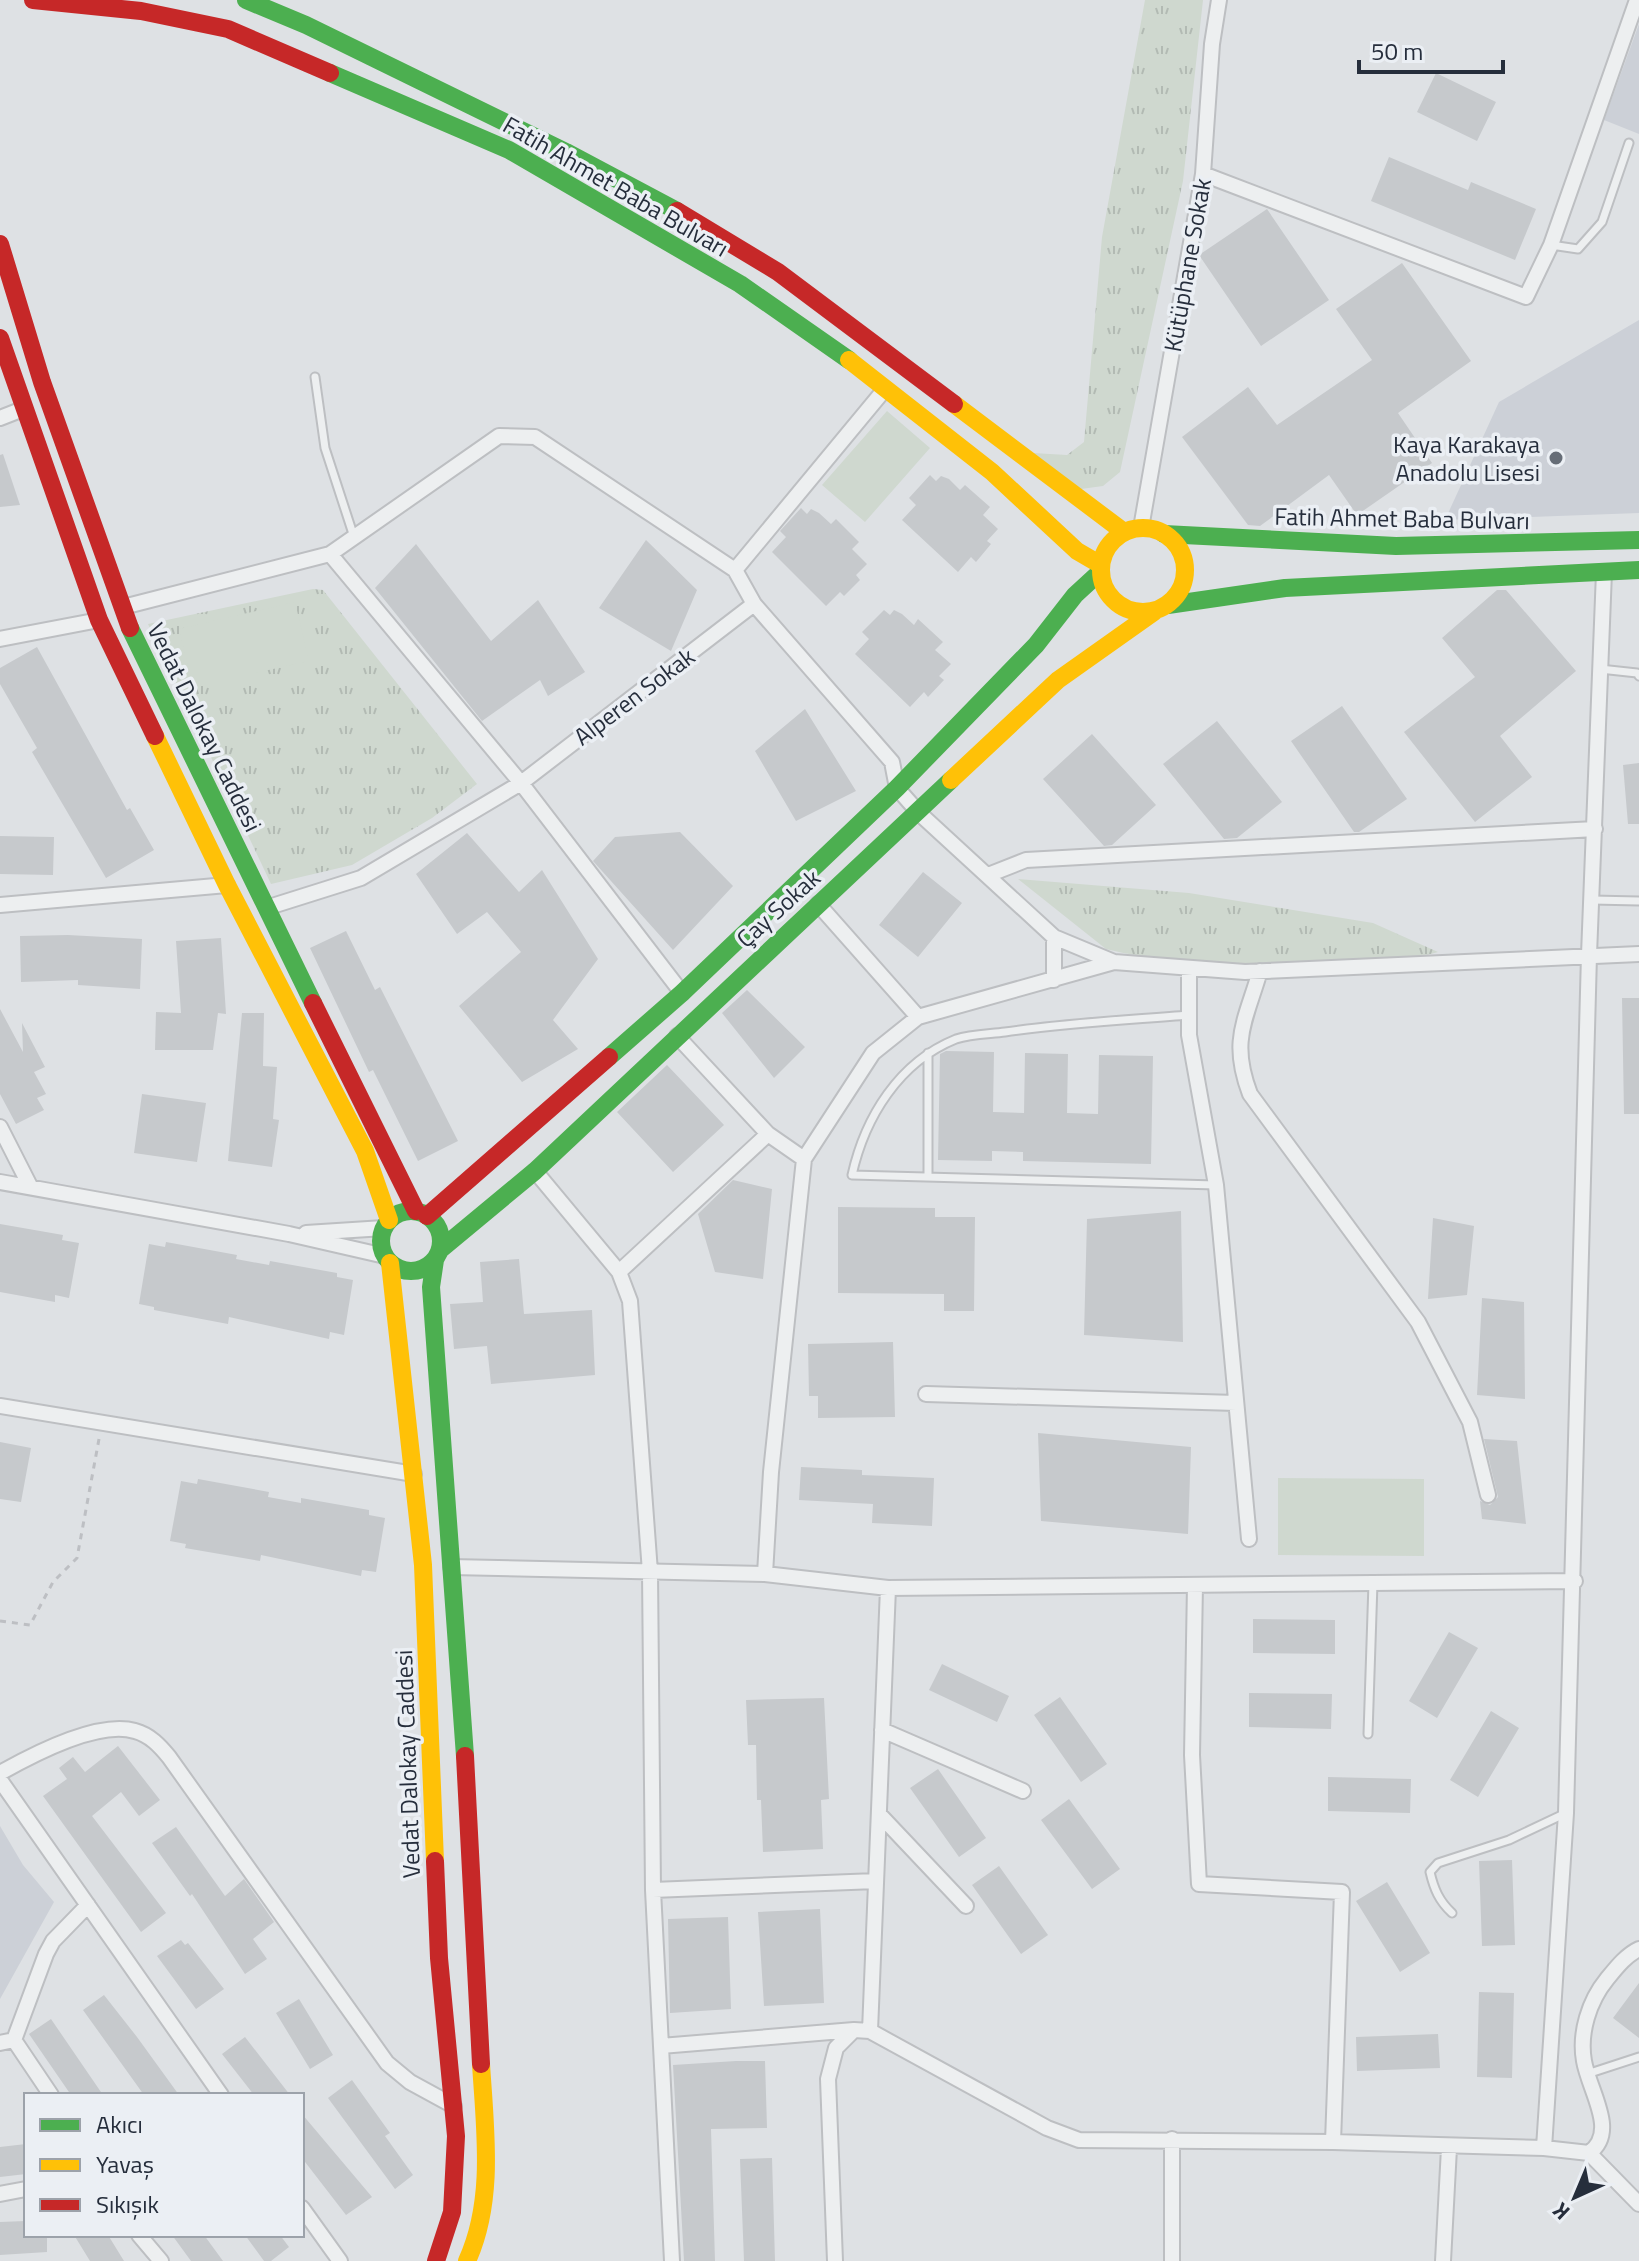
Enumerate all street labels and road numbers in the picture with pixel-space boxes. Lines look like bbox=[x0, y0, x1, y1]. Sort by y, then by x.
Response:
street label: Fatih Ahmet Baba Bulvarı bbox=[496, 107, 736, 265]
street label: Kütüphane Sokak bbox=[1154, 175, 1220, 355]
street label: Fatih Ahmet Baba Bulvarı bbox=[1274, 498, 1530, 538]
street label: Vedat Dalokay Caddesi bbox=[139, 616, 271, 838]
street label: Alperen Sokak bbox=[566, 638, 703, 754]
street label: Çay Sokak bbox=[728, 860, 828, 956]
street label: Vedat Dalokay Caddesi bbox=[385, 1649, 429, 1879]

